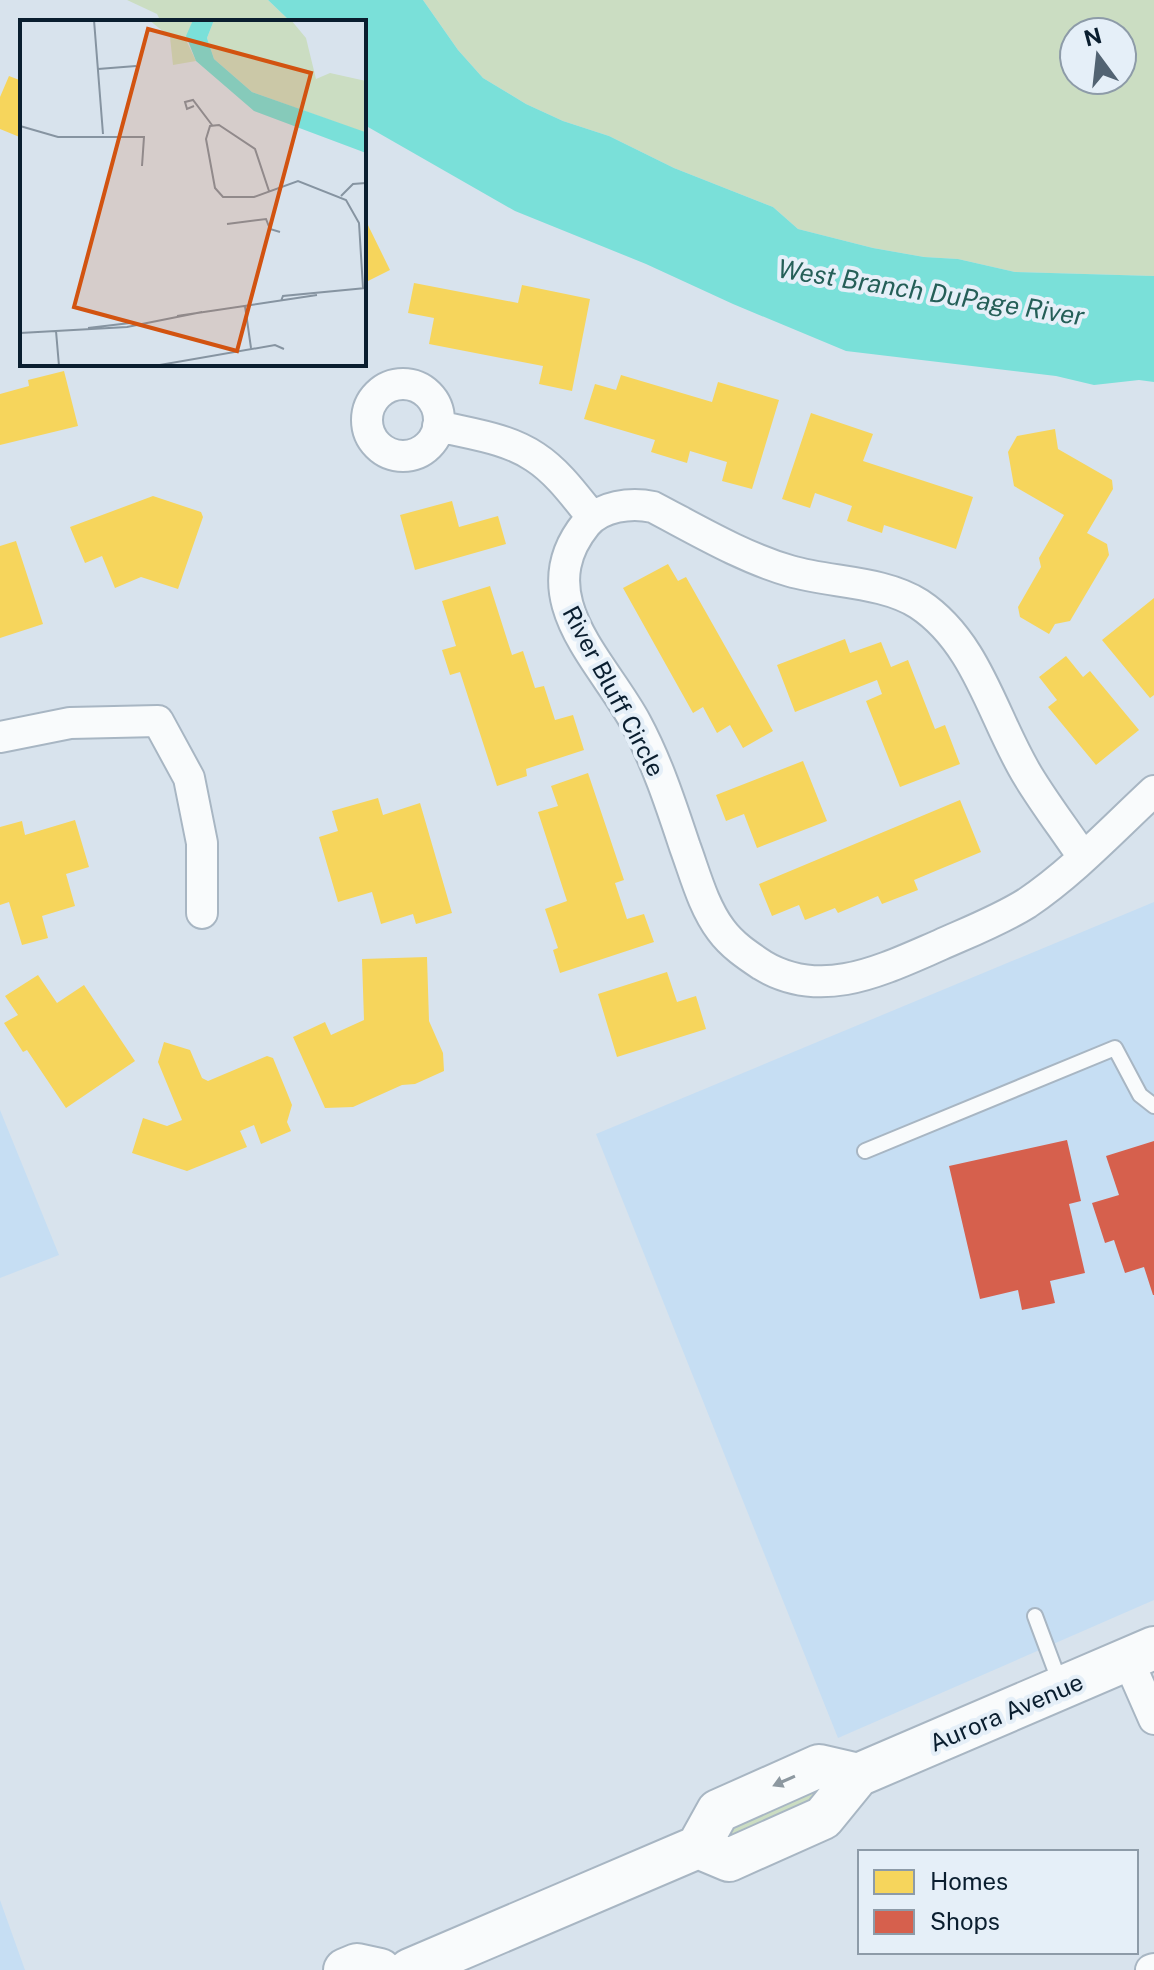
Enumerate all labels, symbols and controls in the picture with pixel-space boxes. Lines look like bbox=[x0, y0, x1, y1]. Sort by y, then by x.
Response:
north arrow bbox=[1058, 16, 1138, 96]
inset map bbox=[20, 20, 366, 366]
text: N bbox=[1081, 22, 1105, 51]
water label: West Branch DuPage River bbox=[775, 252, 1087, 332]
street label: River Bluff Circle bbox=[557, 601, 671, 781]
street label: Aurora Avenue bbox=[925, 1667, 1087, 1757]
one-way arrow bbox=[773, 1775, 796, 1788]
legend bbox=[858, 1850, 1138, 1954]
text: Homes bbox=[930, 1867, 1008, 1895]
text: Shops bbox=[930, 1907, 1000, 1935]

